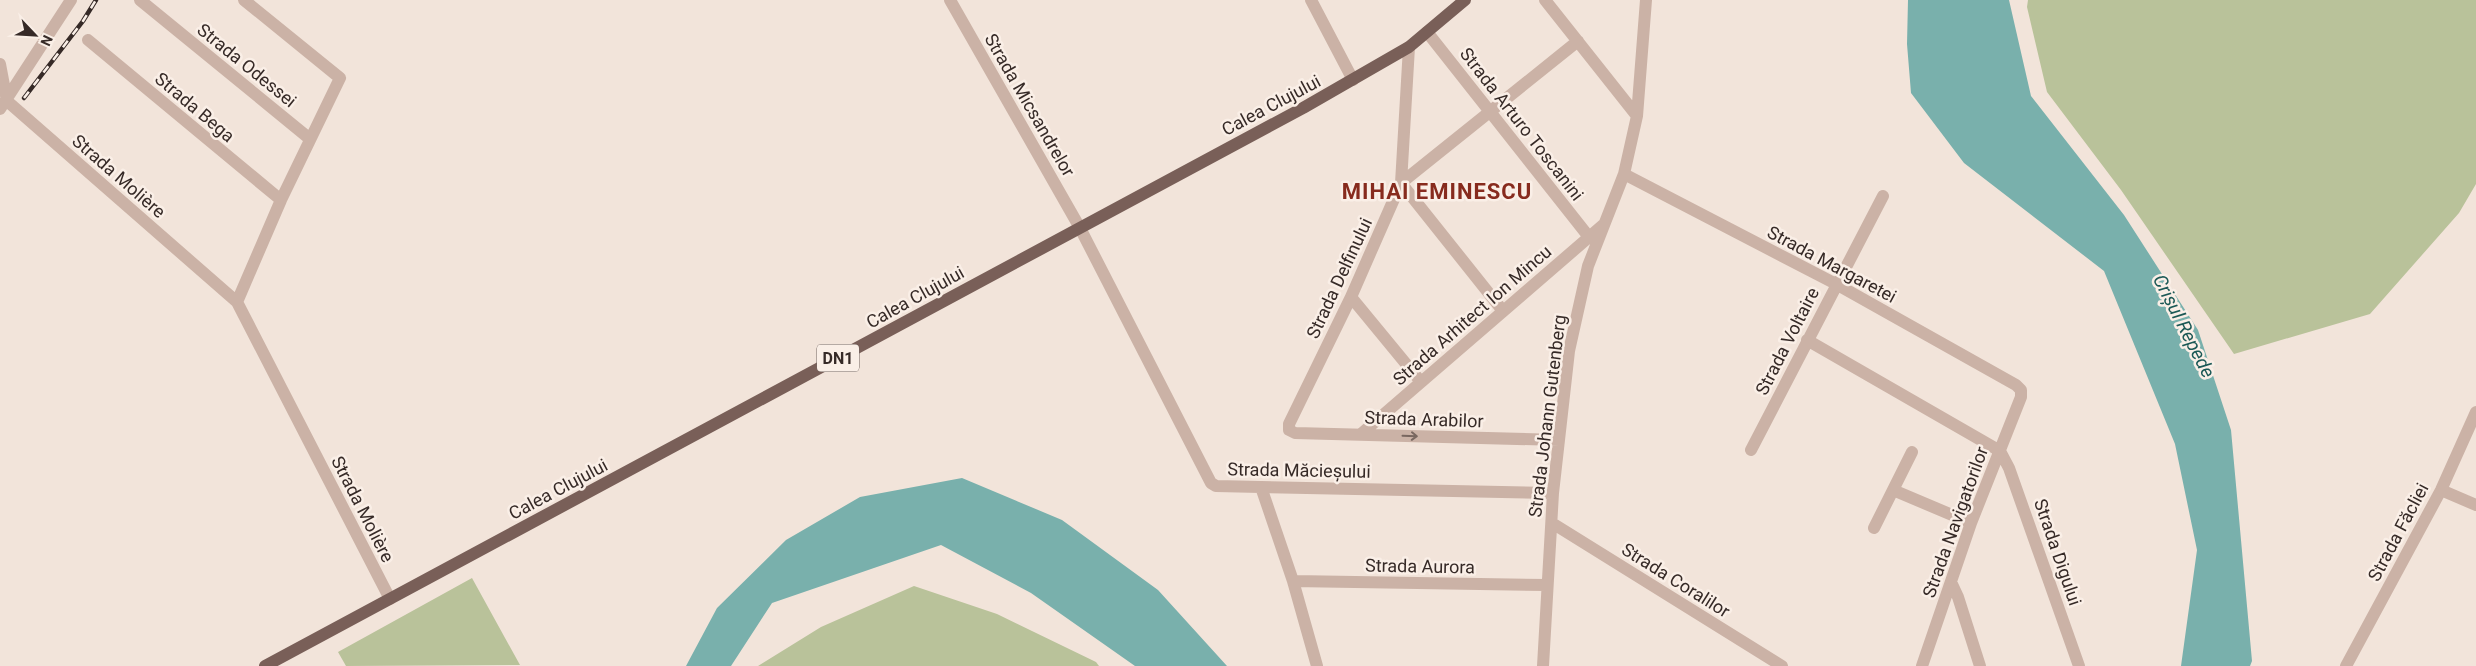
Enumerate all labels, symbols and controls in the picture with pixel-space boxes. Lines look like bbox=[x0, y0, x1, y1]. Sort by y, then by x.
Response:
north arrow bbox=[10, 10, 60, 60]
street label: Strada Odessei bbox=[193, 19, 301, 111]
street label: Strada Micsandrelor bbox=[981, 30, 1079, 180]
text: N bbox=[37, 33, 56, 48]
street label: Strada Arturo Toscanini bbox=[1456, 43, 1588, 205]
street label: Strada Bega bbox=[151, 68, 239, 146]
street label: Calea Clujului bbox=[1218, 70, 1324, 140]
street label: Strada Molière bbox=[68, 130, 170, 222]
district label: MIHAI EMINESCU bbox=[1342, 179, 1532, 204]
street label: Strada Delfinului bbox=[1302, 214, 1376, 342]
street label: Strada Margaretei bbox=[1764, 221, 1900, 307]
street label: Strada Arhitect Ion Mincu bbox=[1389, 241, 1555, 389]
street label: Calea Clujului bbox=[862, 261, 968, 333]
water label: Crișul Repede bbox=[2148, 270, 2220, 382]
street label: Strada Voltaire bbox=[1751, 284, 1823, 398]
street label: Strada Johann Gutenberg bbox=[1524, 313, 1570, 519]
road number: DN1 bbox=[817, 344, 859, 372]
street label: Strada Arabilor bbox=[1364, 406, 1484, 432]
one-way arrow bbox=[1401, 431, 1417, 440]
street label: Strada Navigatorilor bbox=[1918, 444, 1992, 600]
street label: Strada Molière bbox=[327, 452, 399, 566]
street label: Calea Clujului bbox=[505, 454, 611, 524]
street label: Strada Măcieșului bbox=[1227, 458, 1371, 483]
street label: Strada Făcliei bbox=[2363, 479, 2433, 585]
street label: Strada Digului bbox=[2030, 496, 2086, 608]
street label: Strada Coralilor bbox=[1618, 538, 1734, 622]
street label: Strada Aurora bbox=[1365, 555, 1475, 577]

